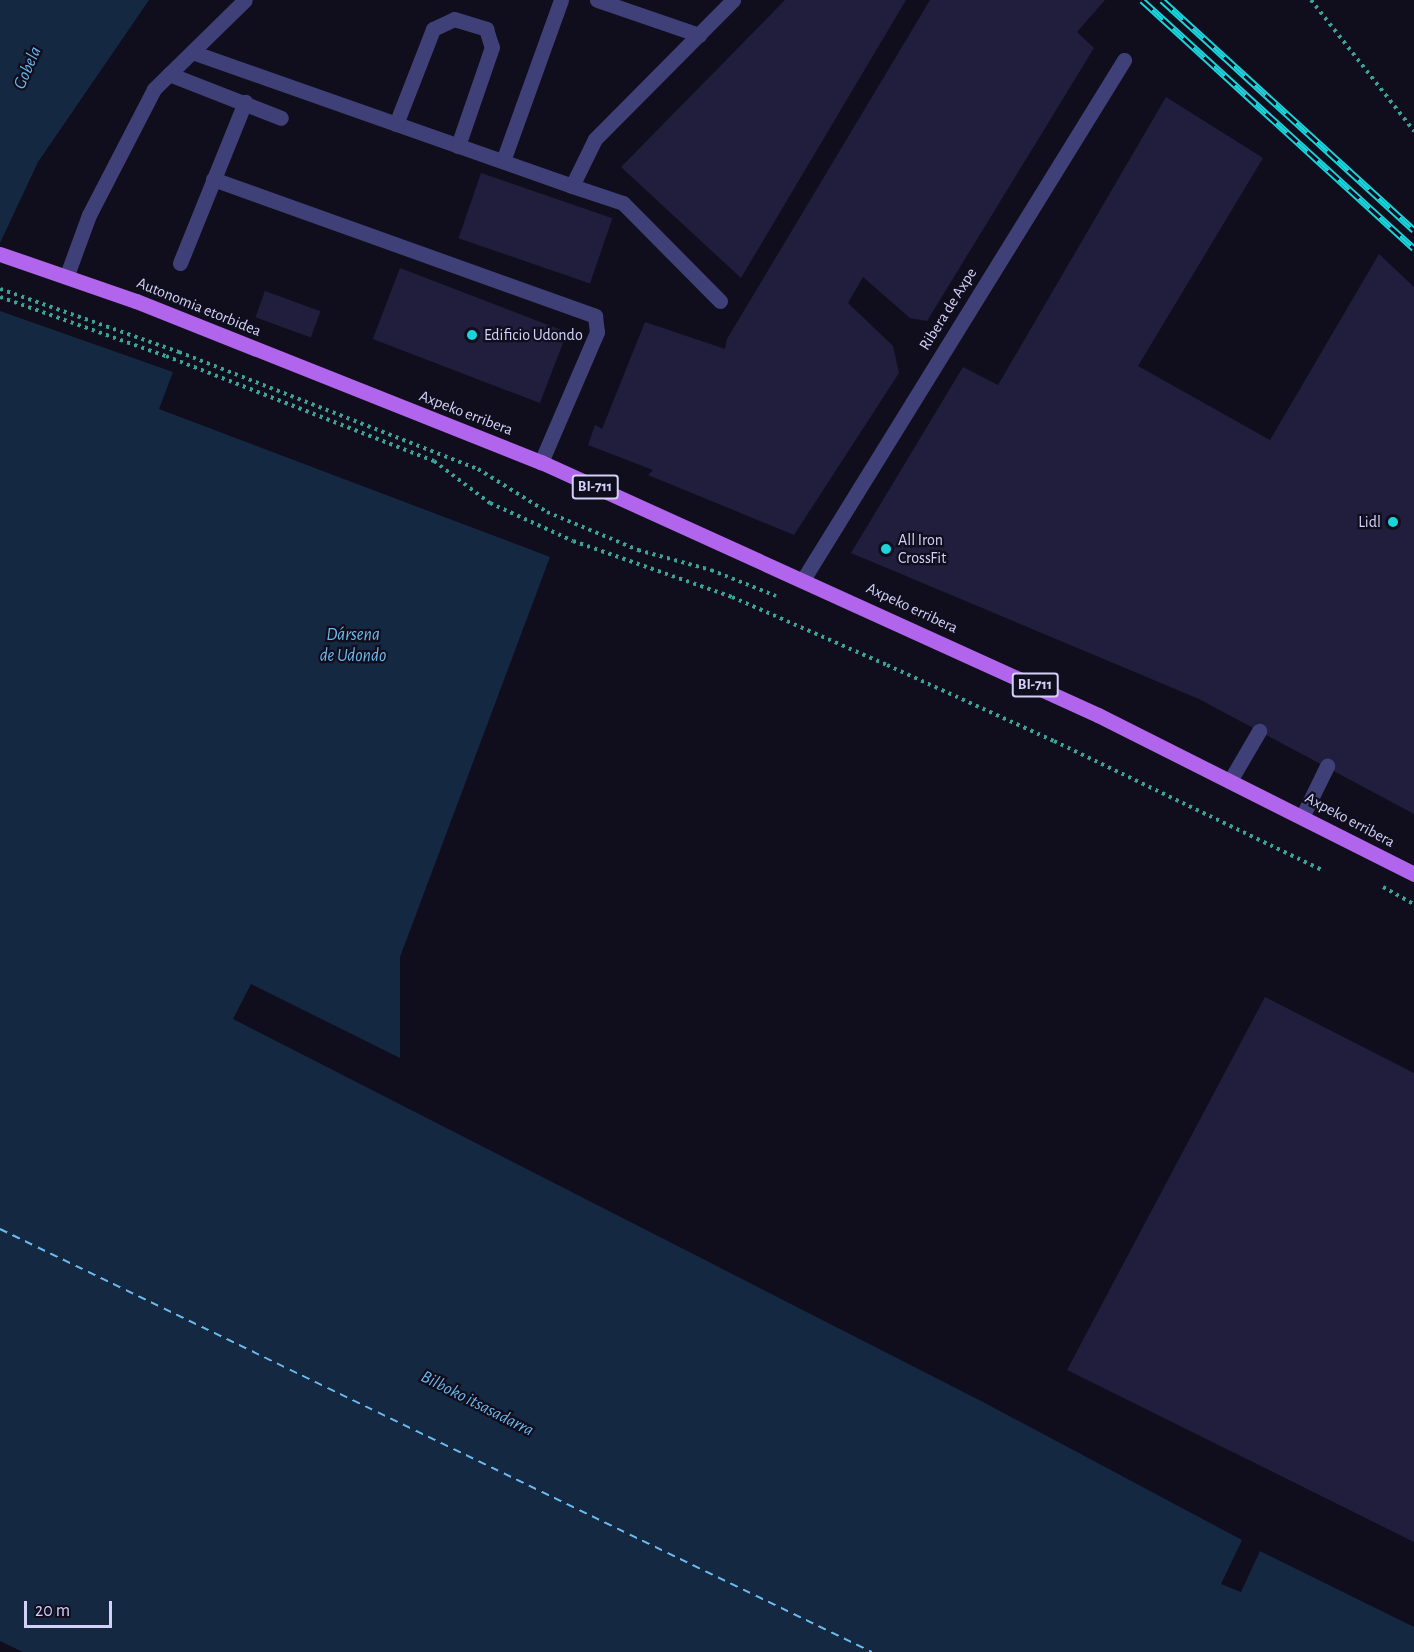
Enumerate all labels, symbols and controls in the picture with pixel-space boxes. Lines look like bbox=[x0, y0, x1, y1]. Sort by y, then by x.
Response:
water label: Gobela bbox=[9, 43, 47, 93]
street label: Ribera de Axpe bbox=[915, 264, 981, 354]
street label: Autonomia etorbidea bbox=[134, 273, 264, 341]
place label: Edificio Udondo bbox=[484, 325, 583, 345]
marker: Edificio Udondo bbox=[465, 328, 479, 342]
street label: Axpeko erribera bbox=[416, 386, 516, 440]
road number: BI-711 bbox=[571, 475, 619, 499]
place label: Lidl bbox=[1358, 512, 1381, 532]
marker: Lidl bbox=[1386, 515, 1400, 529]
place label: All Iron CrossFit bbox=[898, 530, 946, 568]
marker: All Iron CrossFit bbox=[879, 542, 893, 556]
street label: Axpeko erribera bbox=[863, 578, 961, 638]
water label: Dársena de Udondo bbox=[320, 625, 386, 668]
road number: BI-711 bbox=[1011, 673, 1059, 697]
street label: Axpeko erribera bbox=[1302, 788, 1398, 852]
water label: Bilboko itsasadarra bbox=[417, 1366, 537, 1442]
scale bar bbox=[27, 1589, 116, 1627]
text: 20 m bbox=[35, 1602, 70, 1620]

